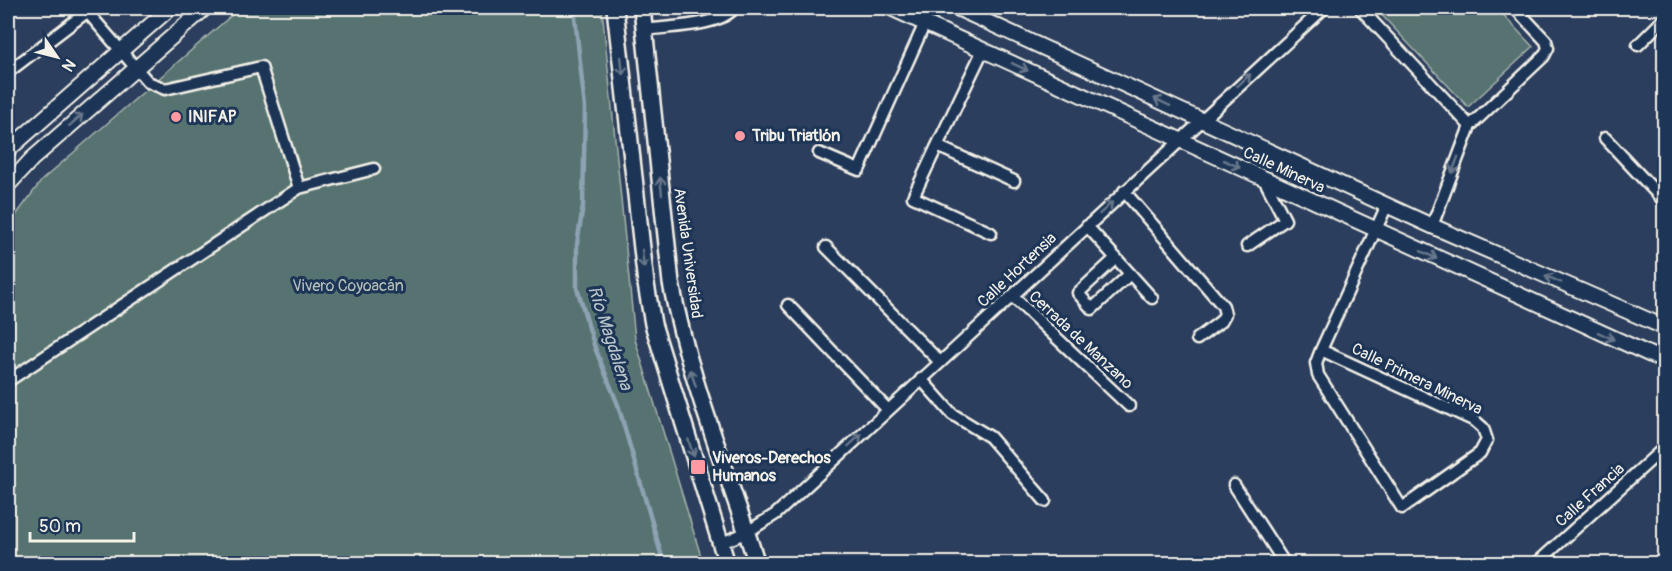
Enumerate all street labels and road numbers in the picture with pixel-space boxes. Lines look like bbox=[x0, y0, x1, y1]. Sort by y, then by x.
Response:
street label: Calle Minerva bbox=[1240, 142, 1328, 198]
street label: Avenida Universidad bbox=[669, 186, 707, 320]
street label: Calle Hortensia bbox=[973, 228, 1061, 312]
street label: Cerrada de Manzano bbox=[1025, 286, 1138, 394]
street label: Calle Primera Minerva bbox=[1348, 339, 1486, 419]
street label: Calle Francia bbox=[1551, 459, 1629, 531]

